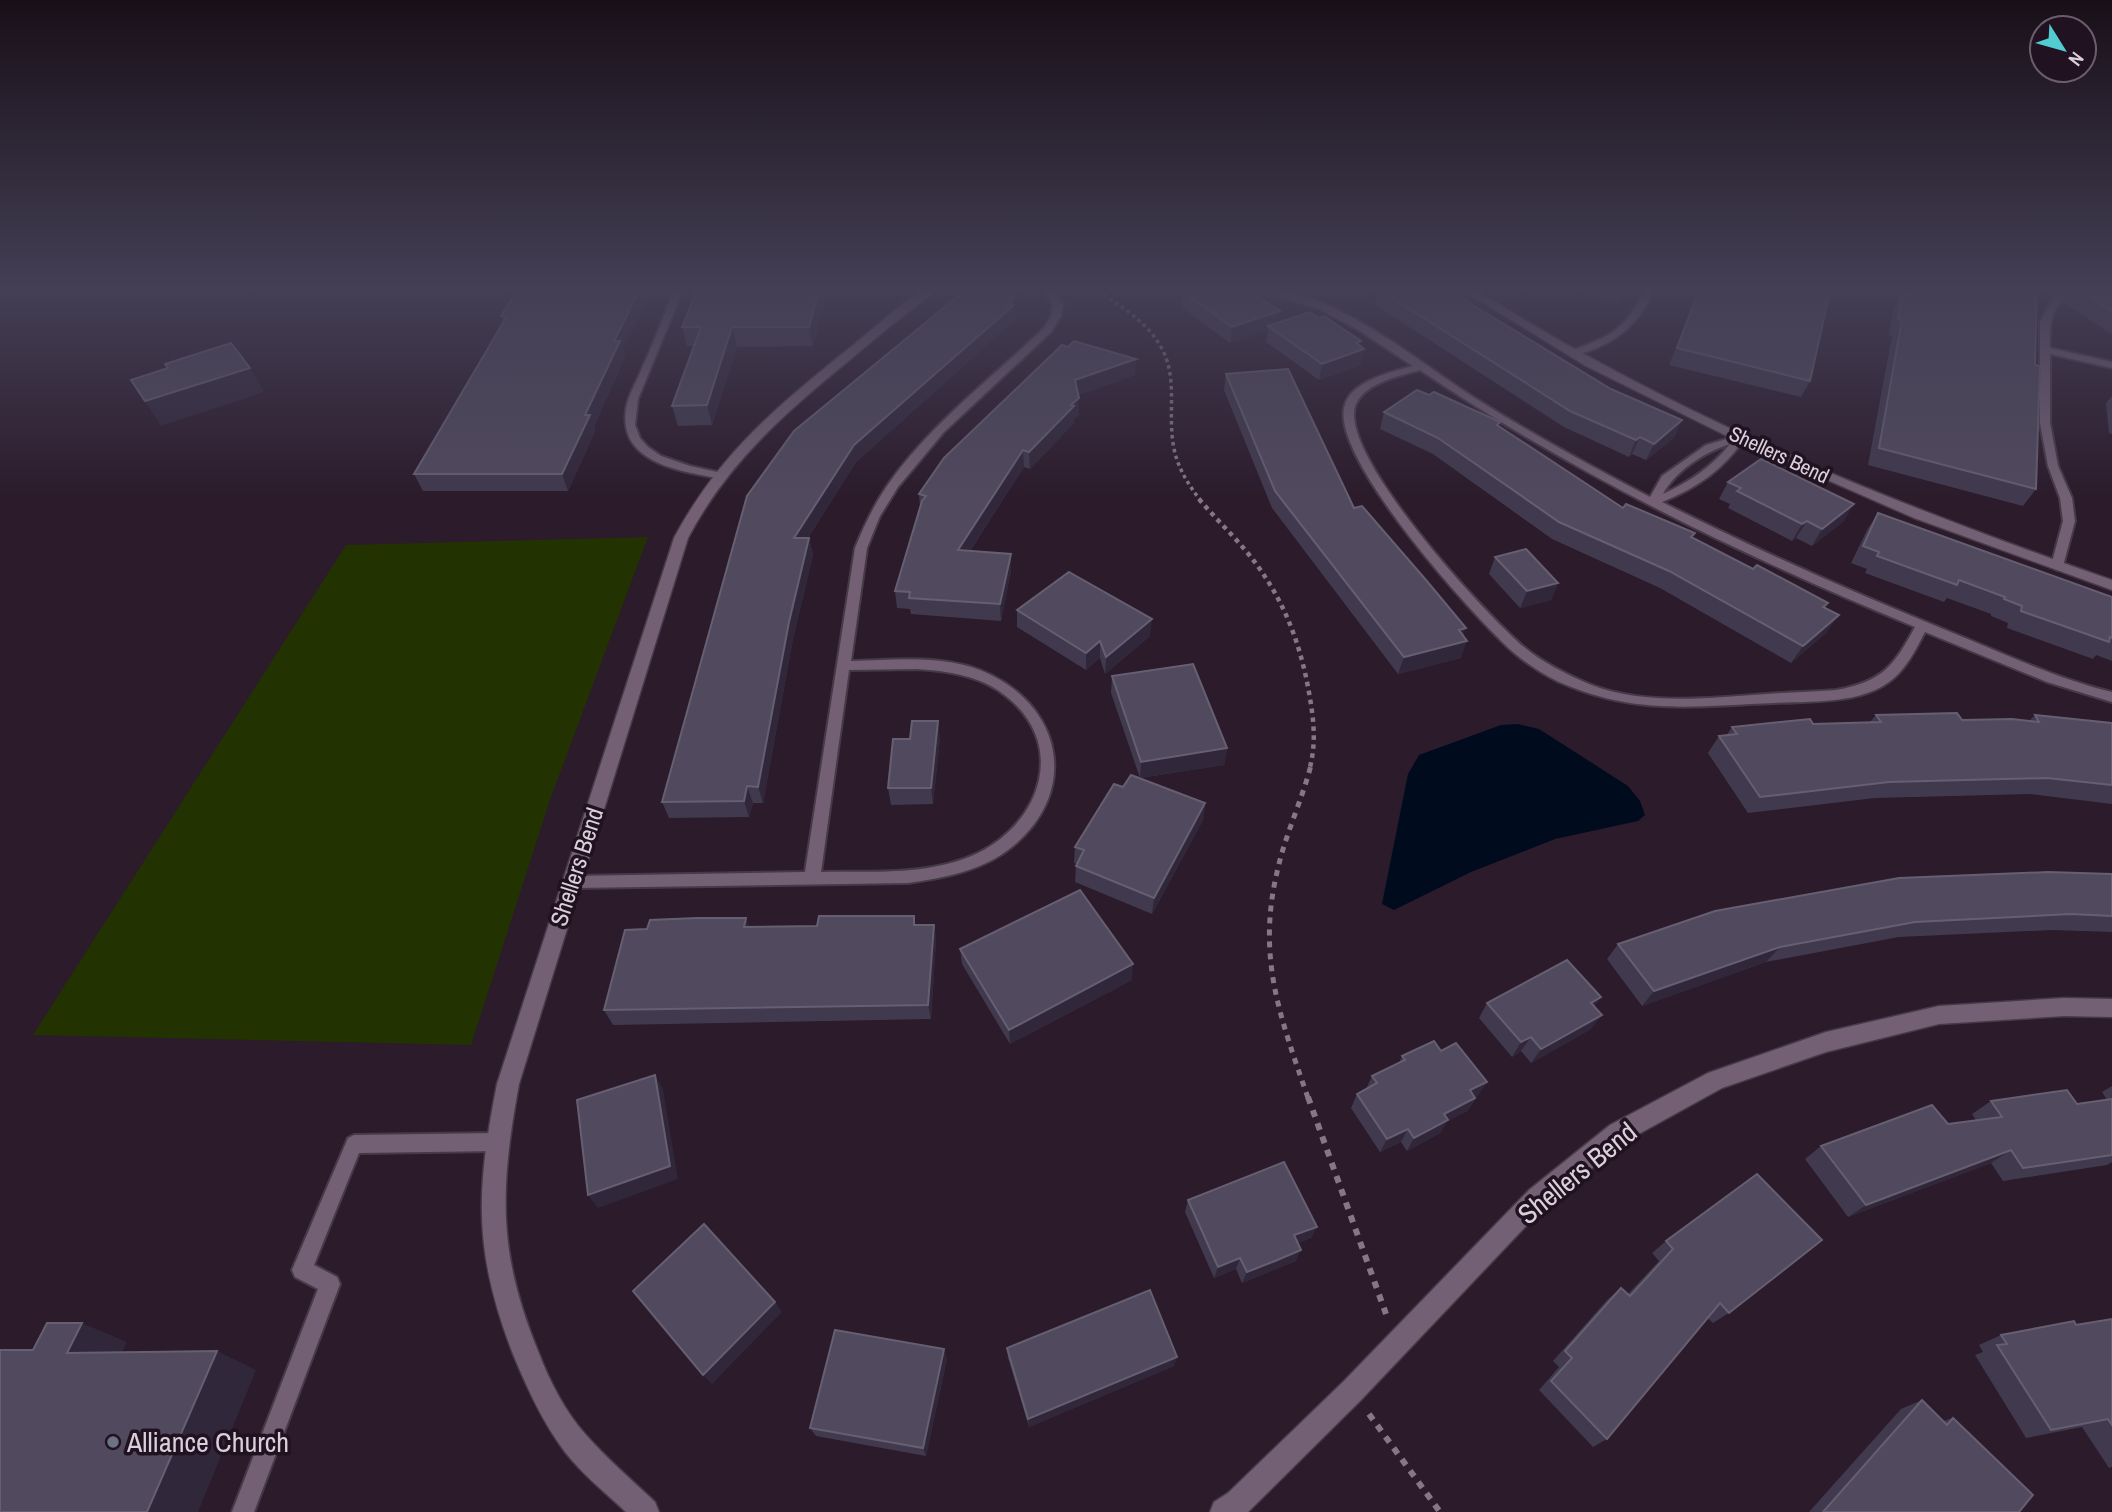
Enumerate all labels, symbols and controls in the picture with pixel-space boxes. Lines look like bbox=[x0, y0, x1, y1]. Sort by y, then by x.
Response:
north arrow bbox=[2028, 14, 2098, 84]
text: N bbox=[2063, 47, 2090, 72]
street label: Shellers Bend bbox=[1724, 419, 1834, 490]
street label: Shellers Bend bbox=[542, 803, 610, 930]
street label: Shellers Bend bbox=[1509, 1113, 1645, 1233]
place label: Alliance Church bbox=[126, 1423, 289, 1461]
marker: Alliance Church bbox=[105, 1434, 121, 1450]

